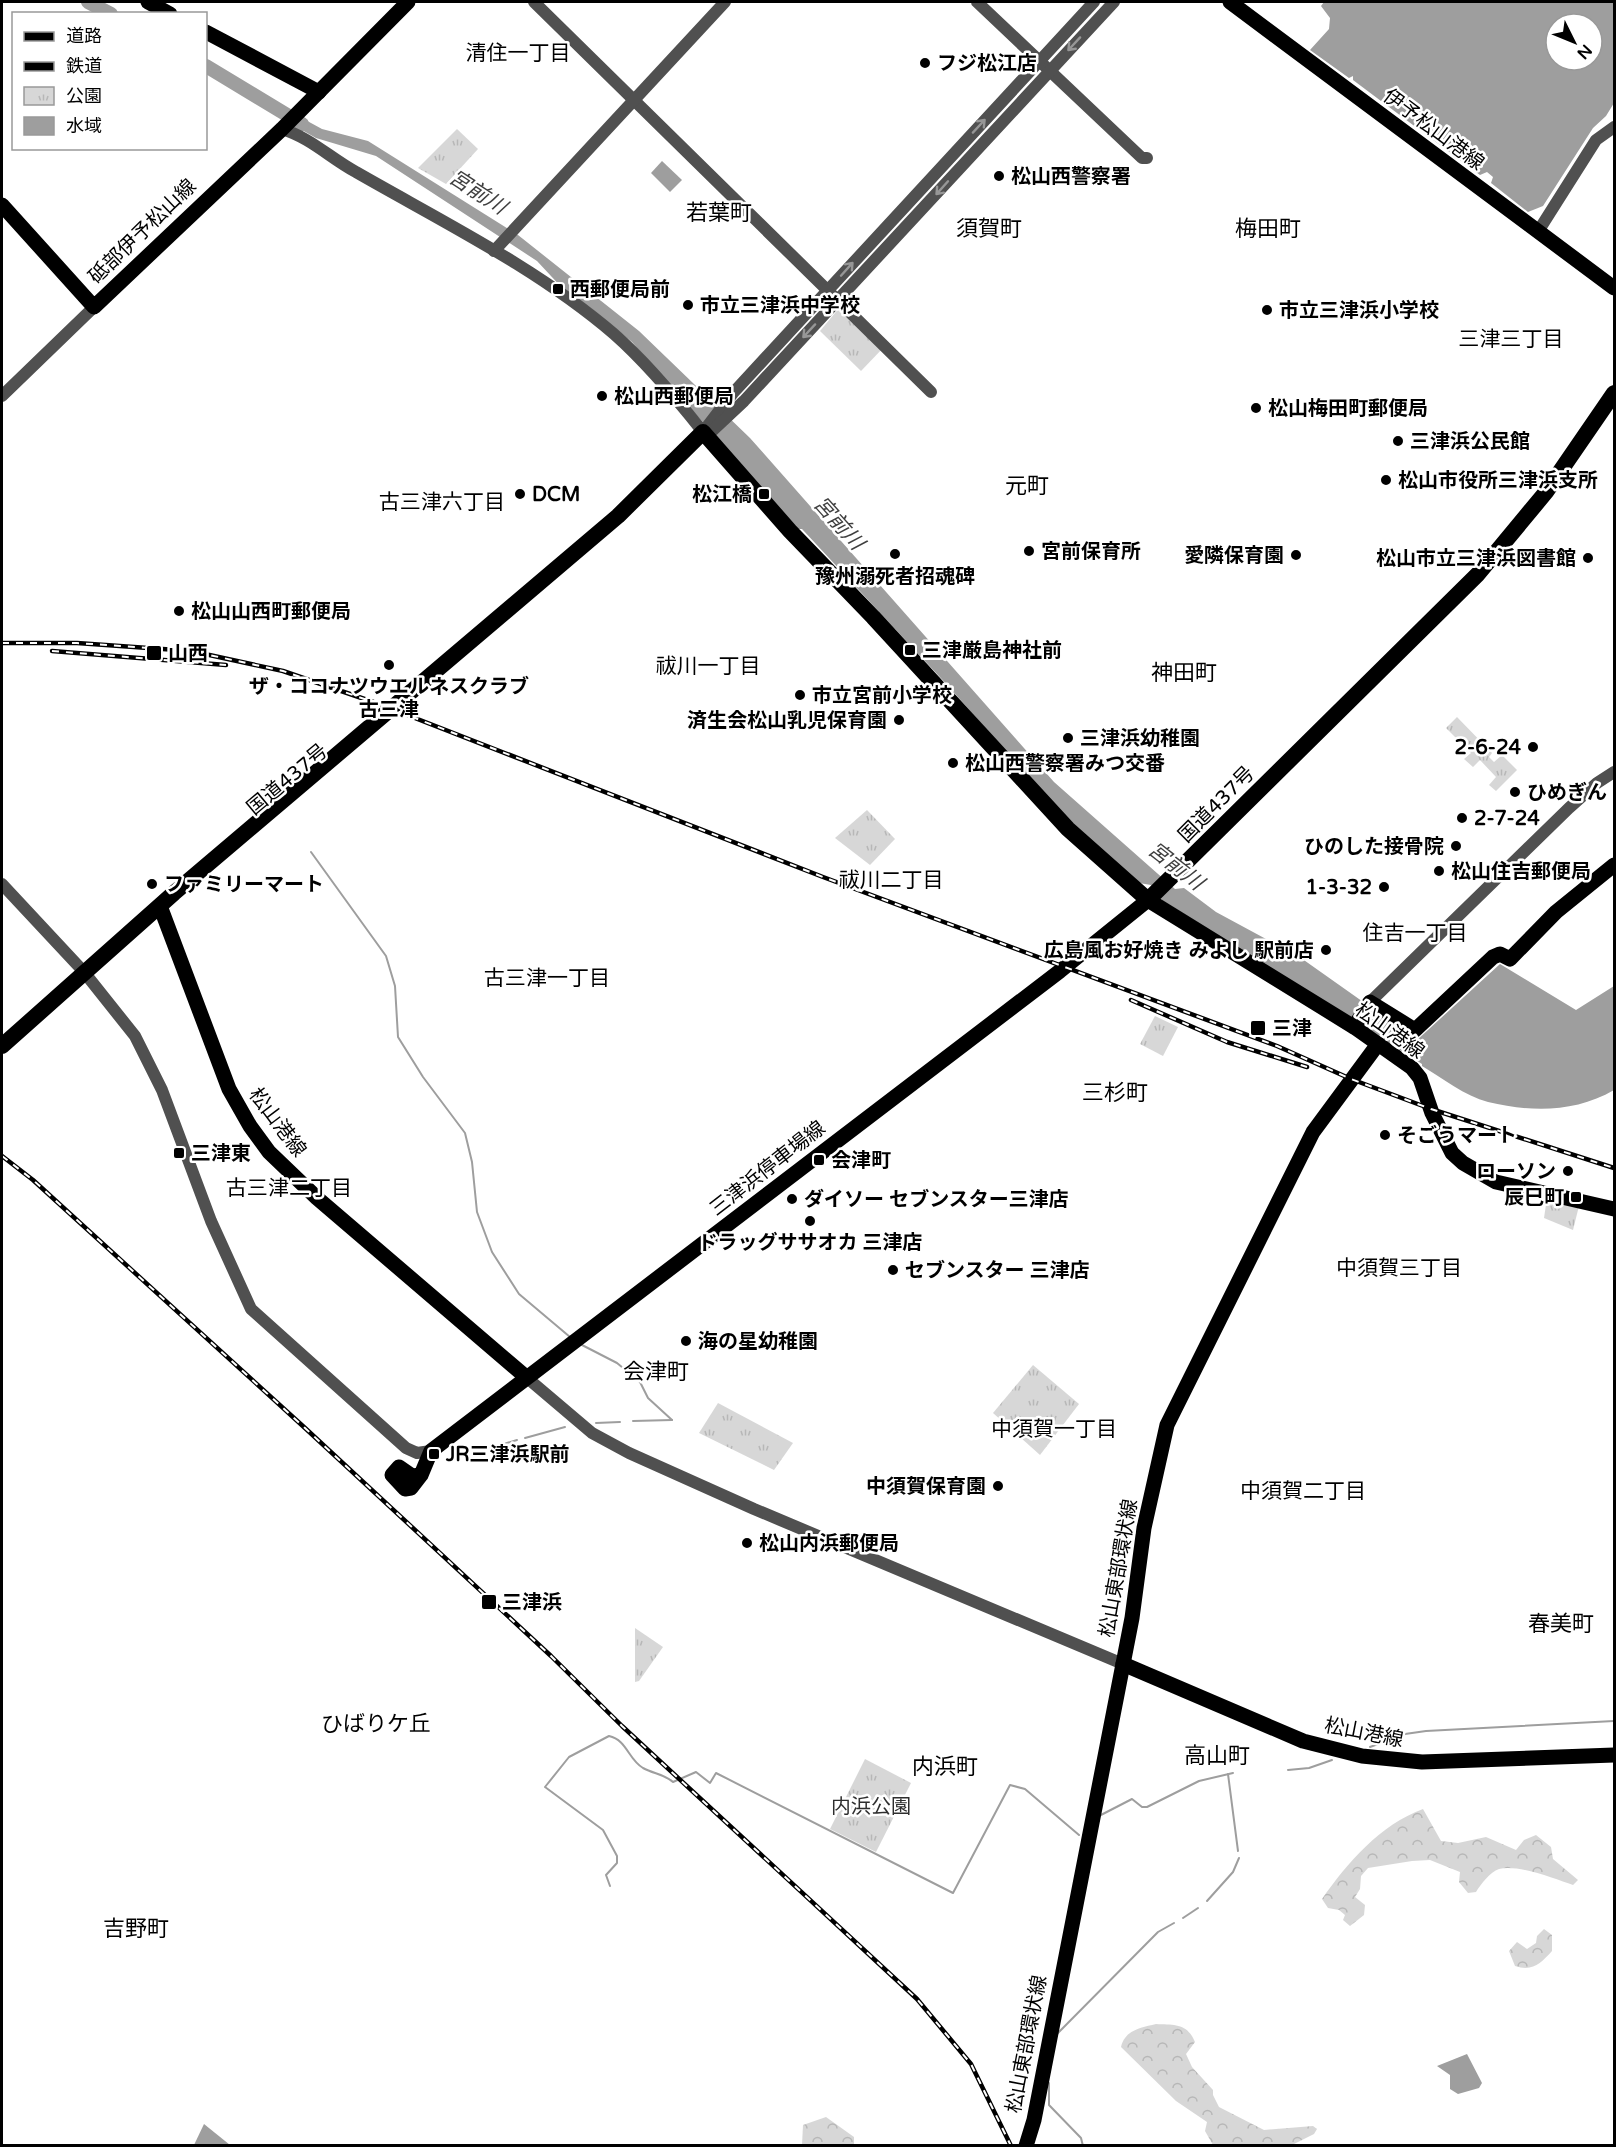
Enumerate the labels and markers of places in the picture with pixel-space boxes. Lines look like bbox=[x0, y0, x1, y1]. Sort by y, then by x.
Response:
place label: フジ松江店 bbox=[937, 52, 1037, 76]
marker: フジ松江店 bbox=[918, 56, 932, 70]
place label: 松山西警察署 bbox=[1011, 165, 1131, 189]
marker: 松山西警察署 bbox=[992, 169, 1006, 183]
place label: 西郵便局前 bbox=[570, 278, 670, 302]
marker: 西郵便局前 bbox=[551, 282, 565, 296]
place label: 市立三津浜中学校 bbox=[700, 294, 860, 318]
marker: 市立三津浜中学校 bbox=[681, 298, 695, 312]
place label: 市立三津浜小学校 bbox=[1279, 299, 1439, 323]
marker: 市立三津浜小学校 bbox=[1260, 303, 1274, 317]
place label: 松山西郵便局 bbox=[614, 385, 734, 409]
marker: 松山西郵便局 bbox=[595, 389, 609, 403]
place label: 松山梅田町郵便局 bbox=[1268, 397, 1428, 421]
marker: 松山梅田町郵便局 bbox=[1249, 401, 1263, 415]
place label: 三津浜公民館 bbox=[1410, 430, 1530, 454]
marker: 三津浜公民館 bbox=[1391, 434, 1405, 448]
place label: 松山市役所三津浜支所 bbox=[1398, 469, 1598, 493]
marker: 松山市役所三津浜支所 bbox=[1379, 473, 1393, 487]
place label: DCM bbox=[532, 483, 580, 507]
place label: 松江橋 bbox=[692, 483, 752, 507]
marker: DCM bbox=[513, 487, 527, 501]
marker: 松江橋 bbox=[757, 487, 771, 501]
place label: 宮前保育所 bbox=[1041, 540, 1141, 564]
marker: 宮前保育所 bbox=[1022, 544, 1036, 558]
place label: 愛隣保育園 bbox=[1184, 544, 1284, 568]
marker: 豫州溺死者招魂碑 bbox=[888, 547, 902, 561]
place label: 松山市立三津浜図書館 bbox=[1376, 547, 1576, 571]
marker: 愛隣保育園 bbox=[1289, 548, 1303, 562]
marker: 松山市立三津浜図書館 bbox=[1581, 551, 1595, 565]
place label: 豫州溺死者招魂碑 bbox=[815, 565, 975, 589]
place label: 松山山西町郵便局 bbox=[191, 600, 351, 624]
marker: 松山山西町郵便局 bbox=[172, 604, 186, 618]
place label: 三津厳島神社前 bbox=[922, 639, 1062, 663]
place label: 山西 bbox=[168, 642, 208, 666]
marker: 三津厳島神社前 bbox=[903, 643, 917, 657]
marker: 山西 bbox=[145, 644, 163, 662]
marker: ザ・ココナツウエルネスクラブ 古三津 bbox=[382, 658, 396, 672]
place label: ザ・ココナツウエルネスクラブ 古三津 bbox=[249, 675, 529, 722]
place label: 市立宮前小学校 bbox=[812, 684, 952, 708]
marker: 市立宮前小学校 bbox=[793, 688, 807, 702]
place label: 済生会松山乳児保育園 bbox=[687, 709, 887, 733]
marker: 済生会松山乳児保育園 bbox=[892, 713, 906, 727]
place label: 三津浜幼稚園 bbox=[1080, 727, 1200, 751]
marker: 三津浜幼稚園 bbox=[1061, 731, 1075, 745]
place label: 2-6-24 bbox=[1454, 736, 1521, 760]
marker: 2-6-24 bbox=[1526, 740, 1540, 754]
place label: 松山西警察署みつ交番 bbox=[965, 752, 1165, 776]
marker: 松山西警察署みつ交番 bbox=[946, 756, 960, 770]
place label: ひめぎん bbox=[1527, 781, 1607, 805]
marker: ひめぎん bbox=[1508, 785, 1522, 799]
place label: 2-7-24 bbox=[1474, 807, 1540, 831]
marker: 2-7-24 bbox=[1455, 811, 1469, 825]
place label: ひのした接骨院 bbox=[1304, 835, 1444, 859]
marker: ひのした接骨院 bbox=[1449, 839, 1463, 853]
place label: 松山住吉郵便局 bbox=[1451, 860, 1591, 884]
marker: 松山住吉郵便局 bbox=[1432, 864, 1446, 878]
place label: ファミリーマート bbox=[164, 873, 324, 897]
place label: 1-3-32 bbox=[1305, 876, 1372, 900]
marker: ファミリーマート bbox=[145, 877, 159, 891]
marker: 1-3-32 bbox=[1377, 880, 1391, 894]
place label: 広島風お好焼き みよし 駅前店 bbox=[1044, 939, 1314, 963]
marker: 広島風お好焼き みよし 駅前店 bbox=[1319, 943, 1333, 957]
place label: 三津 bbox=[1272, 1017, 1312, 1041]
marker: 三津 bbox=[1249, 1019, 1267, 1037]
place label: そごうマート bbox=[1397, 1124, 1517, 1148]
marker: そごうマート bbox=[1378, 1128, 1392, 1142]
place label: 三津東 bbox=[191, 1142, 251, 1166]
marker: 三津東 bbox=[172, 1146, 186, 1160]
place label: 会津町 bbox=[831, 1149, 891, 1173]
marker: 会津町 bbox=[812, 1153, 826, 1167]
place label: ローソン bbox=[1476, 1160, 1556, 1184]
marker: ローソン bbox=[1561, 1164, 1575, 1178]
place label: 辰巳町 bbox=[1504, 1186, 1564, 1210]
place label: ダイソー セブンスター三津店 bbox=[804, 1188, 1069, 1212]
marker: 辰巳町 bbox=[1569, 1190, 1583, 1204]
marker: ダイソー セブンスター三津店 bbox=[785, 1192, 799, 1206]
marker: ドラッグササオカ 三津店 bbox=[803, 1214, 817, 1228]
place label: ドラッグササオカ 三津店 bbox=[697, 1231, 923, 1255]
place label: セブンスター 三津店 bbox=[905, 1259, 1090, 1283]
marker: セブンスター 三津店 bbox=[886, 1263, 900, 1277]
place label: 海の星幼稚園 bbox=[698, 1330, 818, 1354]
marker: 海の星幼稚園 bbox=[679, 1334, 693, 1348]
place label: JR三津浜駅前 bbox=[445, 1443, 570, 1467]
marker: JR三津浜駅前 bbox=[427, 1447, 441, 1461]
place label: 中須賀保育園 bbox=[866, 1475, 986, 1499]
marker: 中須賀保育園 bbox=[991, 1479, 1005, 1493]
place label: 松山内浜郵便局 bbox=[759, 1532, 899, 1556]
marker: 松山内浜郵便局 bbox=[740, 1536, 754, 1550]
place label: 三津浜 bbox=[502, 1591, 562, 1615]
marker: 三津浜 bbox=[480, 1593, 498, 1611]

